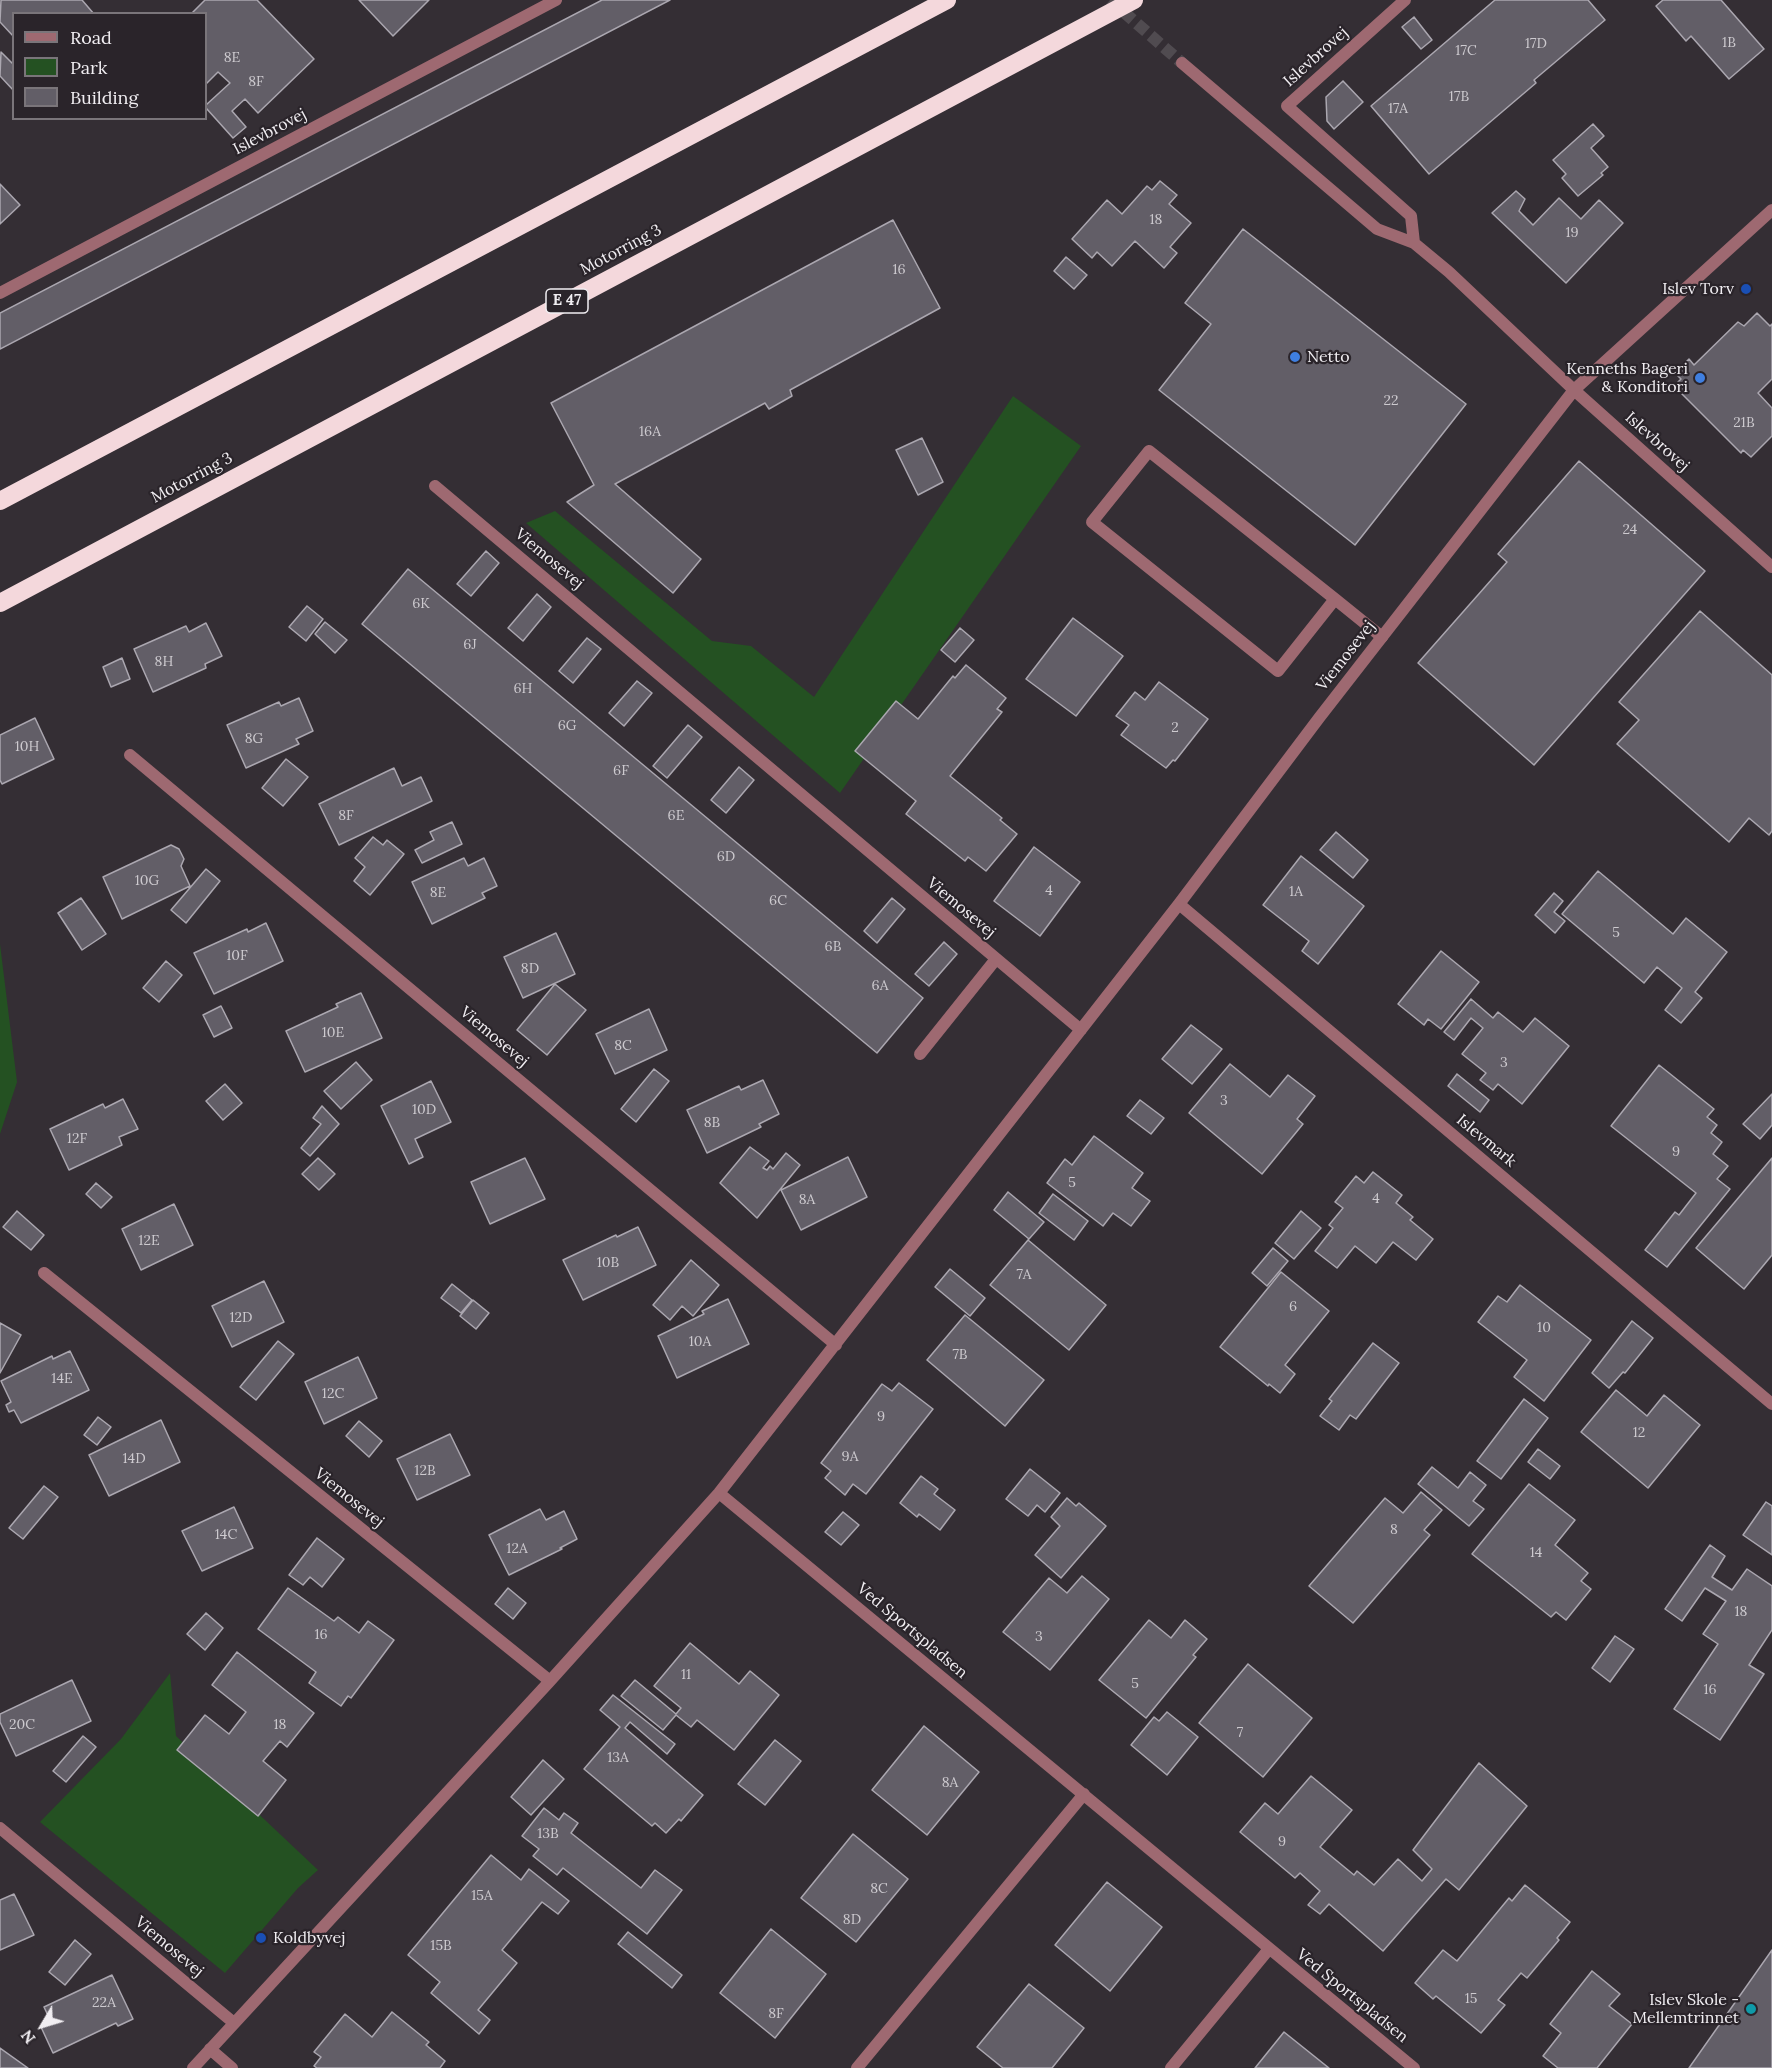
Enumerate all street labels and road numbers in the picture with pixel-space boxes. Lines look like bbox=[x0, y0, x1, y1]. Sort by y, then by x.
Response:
street label: Islevbrovej bbox=[1280, 23, 1352, 91]
street label: Islevbrovej bbox=[230, 105, 310, 159]
street label: Motorring 3 bbox=[577, 221, 665, 279]
road number: E 47 bbox=[546, 289, 588, 313]
street label: Islevbrovej bbox=[1621, 408, 1693, 476]
street label: Motorring 3 bbox=[148, 449, 236, 507]
street label: Viemosevej bbox=[511, 525, 587, 593]
street label: Viemosevej bbox=[1313, 617, 1379, 695]
street label: Viemosevej bbox=[923, 874, 999, 942]
street label: Viemosevej bbox=[456, 1003, 532, 1071]
street label: Islevmark bbox=[1452, 1111, 1520, 1171]
street label: Viemosevej bbox=[310, 1464, 388, 1532]
street label: Ved Sportspladsen bbox=[853, 1579, 971, 1683]
street label: Viemosevej bbox=[131, 1913, 207, 1981]
street label: Ved Sportspladsen bbox=[1292, 1945, 1412, 2047]

